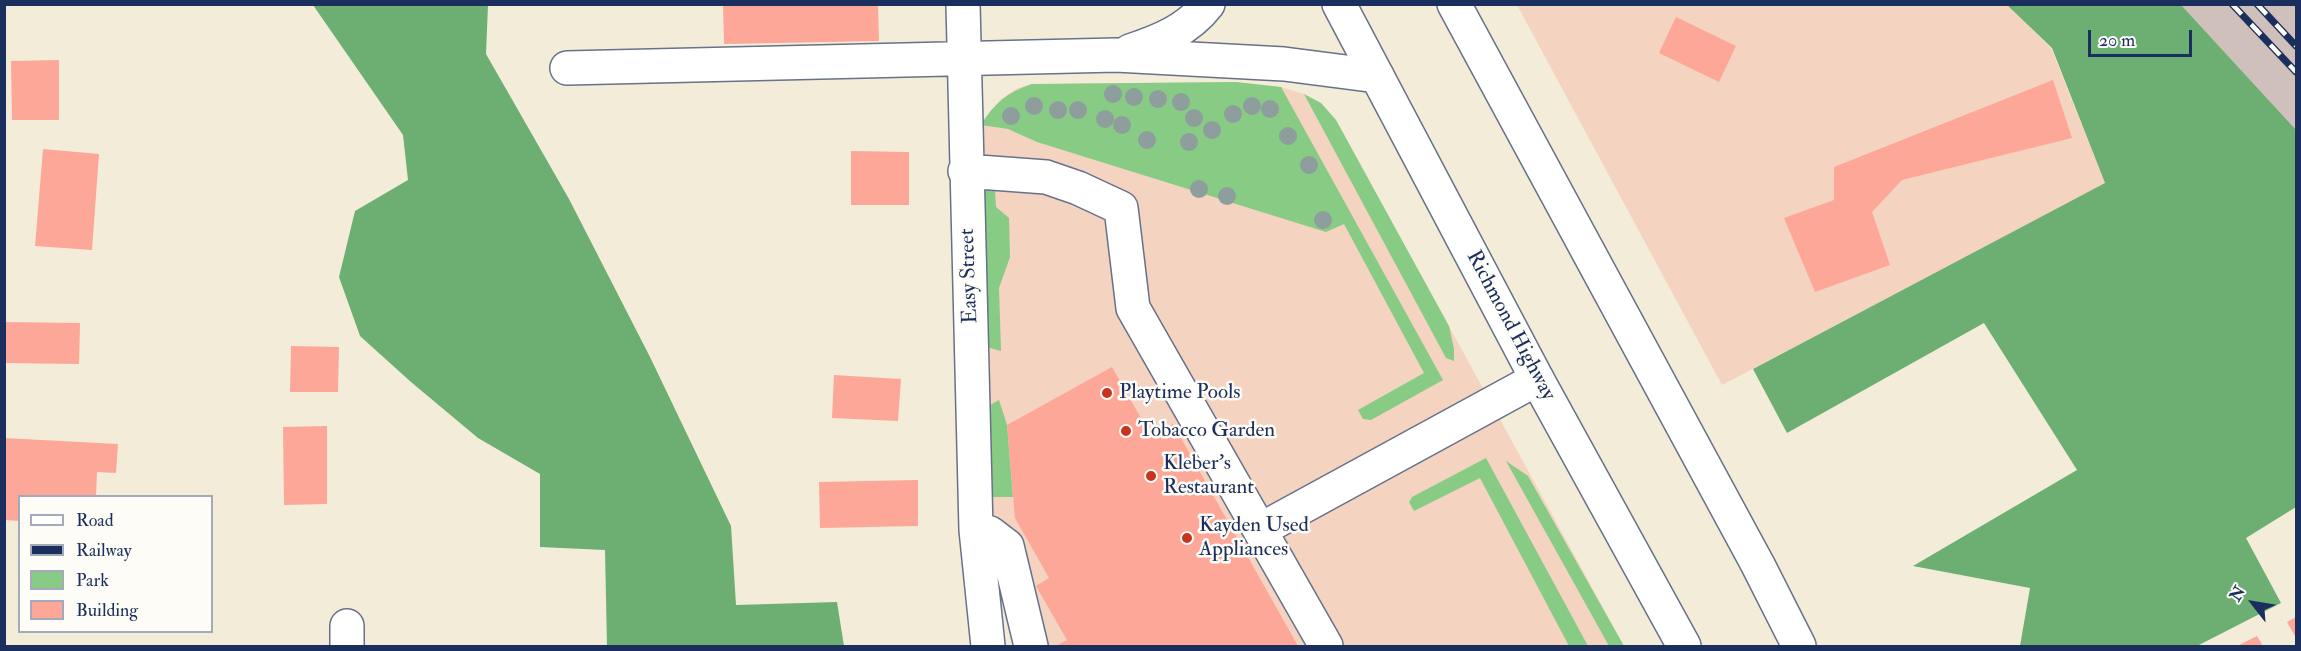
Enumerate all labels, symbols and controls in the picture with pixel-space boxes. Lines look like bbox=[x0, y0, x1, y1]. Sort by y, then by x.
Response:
scale bar bbox=[2091, 18, 2194, 56]
text: 20 m bbox=[2099, 29, 2135, 52]
street label: Easy Street bbox=[956, 228, 984, 324]
street label: Richmond Highway bbox=[1460, 247, 1560, 405]
place label: Playtime Pools bbox=[1119, 380, 1241, 406]
marker: Playtime Pools bbox=[1100, 386, 1114, 400]
place label: Tobacco Garden bbox=[1138, 418, 1275, 444]
marker: Tobacco Garden bbox=[1119, 424, 1133, 438]
place label: Kleber's Restaurant bbox=[1163, 451, 1254, 501]
marker: Kleber's Restaurant bbox=[1144, 469, 1158, 483]
legend bbox=[18, 495, 213, 633]
text: Road bbox=[76, 509, 114, 532]
place label: Kayden Used Appliances bbox=[1199, 513, 1309, 563]
marker: Kayden Used Appliances bbox=[1180, 531, 1194, 545]
text: Railway bbox=[76, 539, 132, 562]
text: Park bbox=[76, 569, 109, 592]
north arrow bbox=[2223, 573, 2283, 633]
text: N bbox=[2225, 582, 2250, 605]
text: Building bbox=[76, 599, 138, 622]

